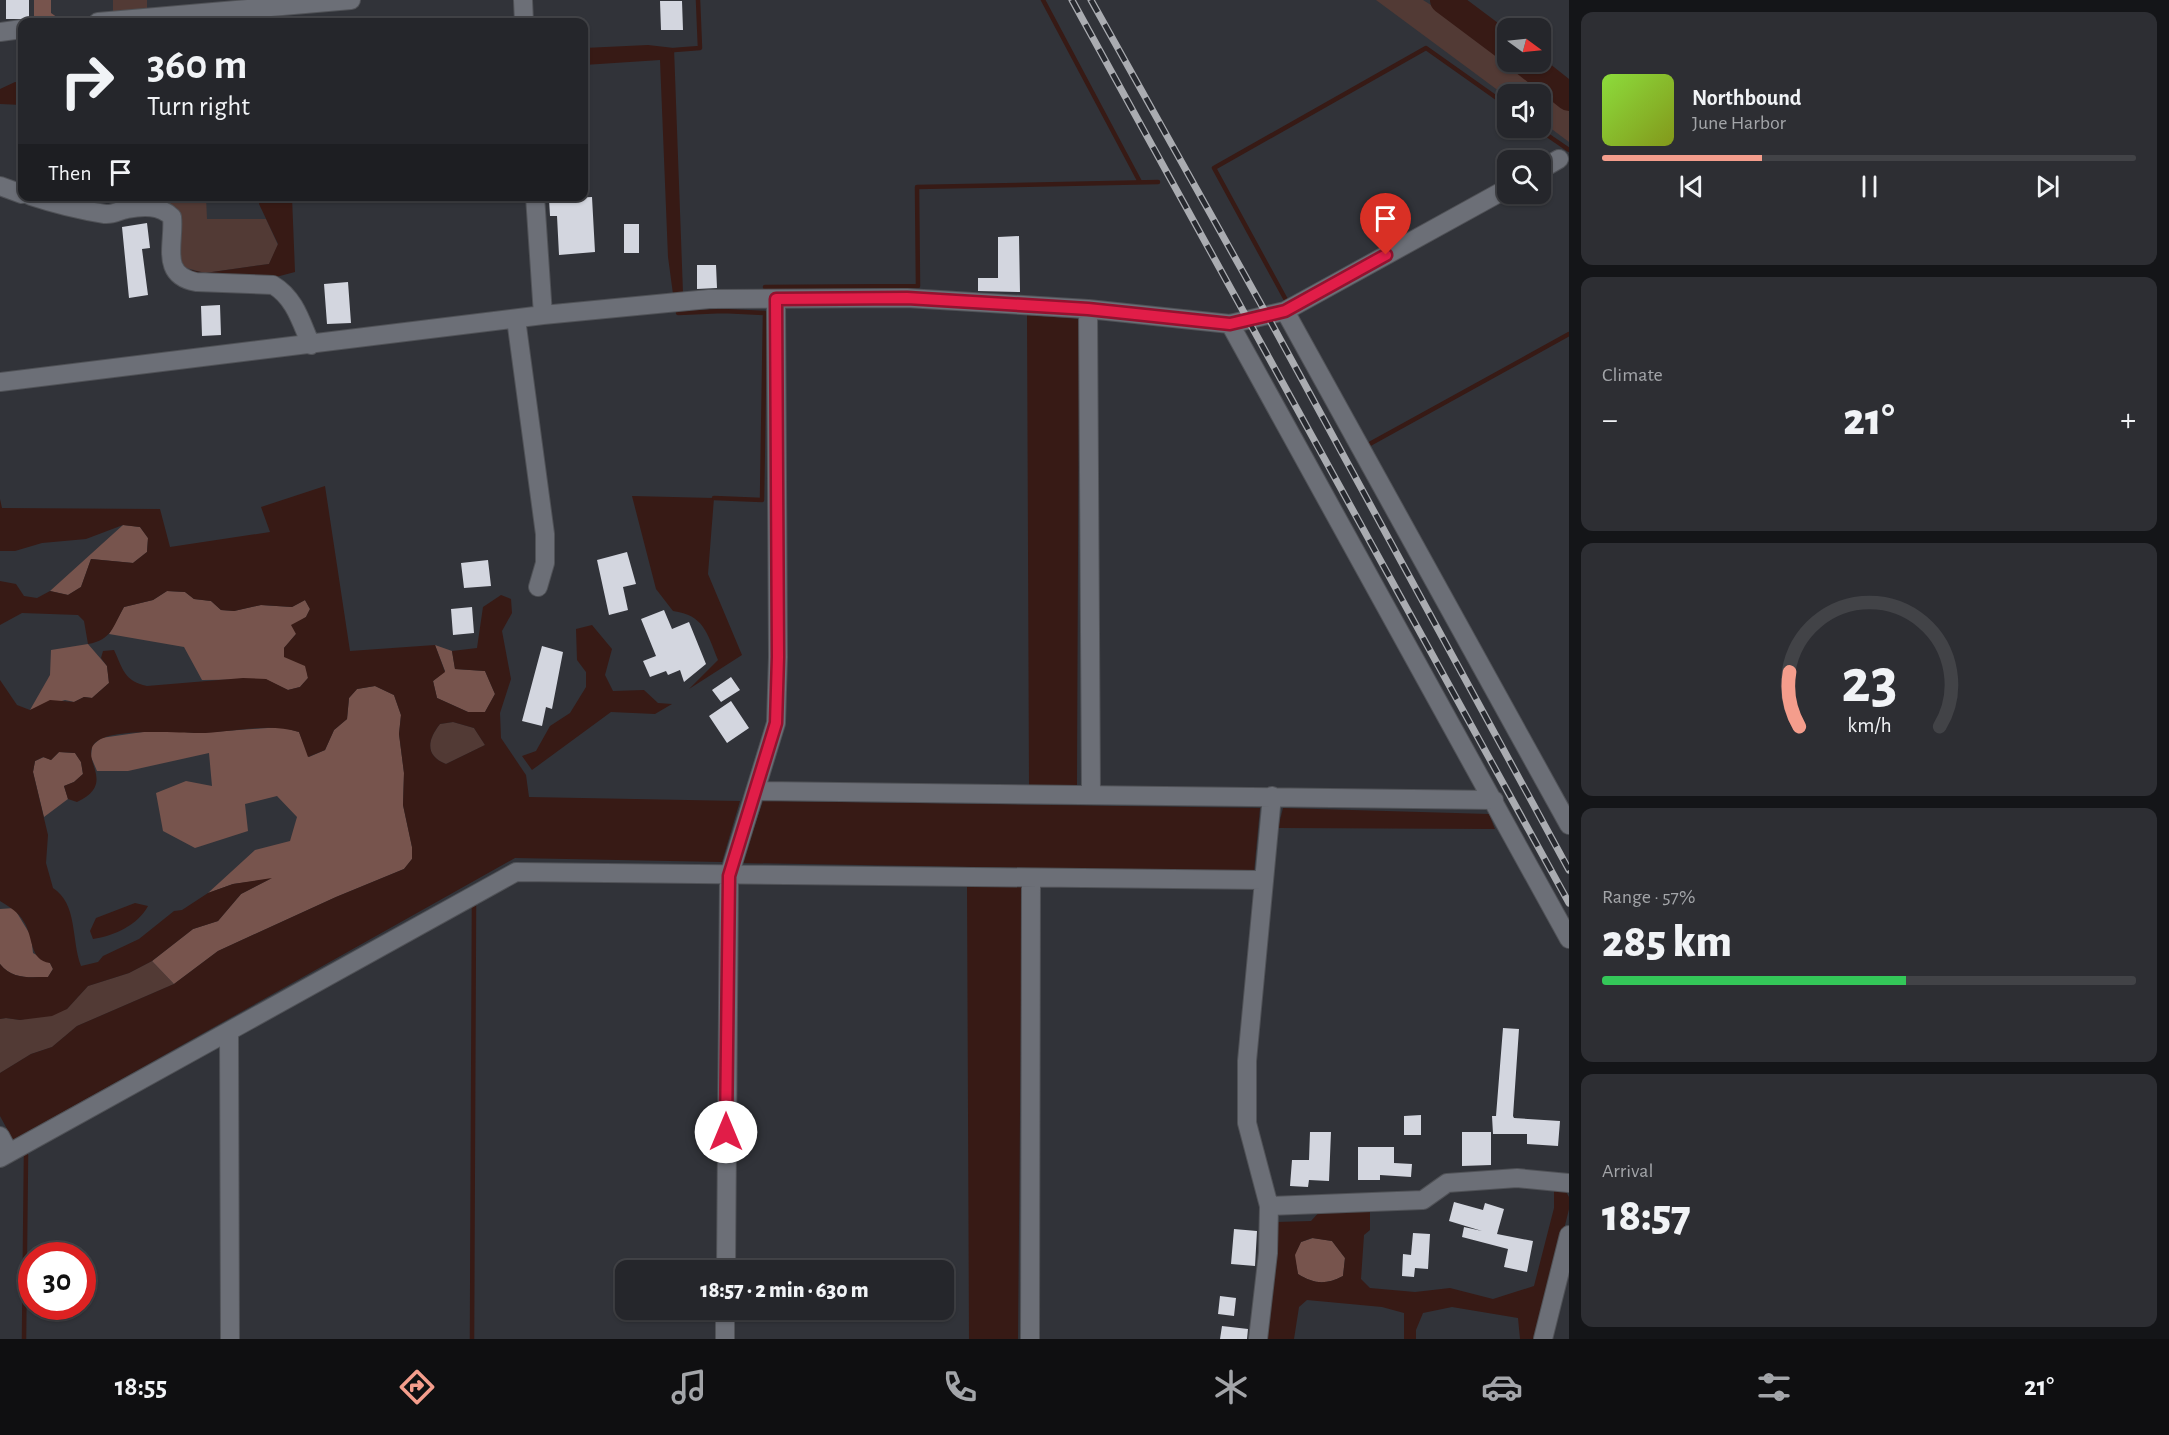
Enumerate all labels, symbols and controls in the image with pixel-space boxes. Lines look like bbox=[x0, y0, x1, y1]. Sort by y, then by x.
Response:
north arrow bbox=[1497, 18, 1551, 72]
map controls bbox=[1497, 18, 1551, 204]
icon: right bbox=[48, 42, 126, 120]
text: 360 m bbox=[147, 44, 248, 86]
button: sound bbox=[1497, 84, 1551, 138]
text: Northbound bbox=[1692, 87, 1801, 109]
text: Turn right bbox=[147, 93, 250, 120]
text: June Harbor bbox=[1692, 113, 1786, 133]
button: search bbox=[1497, 150, 1551, 204]
icon: arrive bbox=[104, 156, 137, 189]
text: Then bbox=[48, 162, 92, 184]
icon: previous bbox=[1675, 170, 1708, 203]
icon: pause bbox=[1853, 170, 1886, 203]
icon: next bbox=[2031, 170, 2064, 203]
pin bbox=[1360, 193, 1411, 255]
icon: arrive bbox=[1369, 202, 1402, 235]
text: Climate bbox=[1602, 365, 1663, 385]
text: 21° bbox=[1843, 398, 1895, 443]
text: − bbox=[1602, 404, 1618, 437]
text: + bbox=[2120, 404, 2136, 437]
text: 23 bbox=[1841, 651, 1897, 713]
text: km/h bbox=[1847, 715, 1891, 736]
text: Range · 57% bbox=[1602, 887, 1695, 907]
text: 285 km bbox=[1602, 920, 1732, 965]
position arrow bbox=[694, 1100, 758, 1164]
text: Arrival bbox=[1602, 1161, 1653, 1181]
text: 18:57 bbox=[1602, 1194, 1691, 1239]
speed limit sign: 30 bbox=[18, 1242, 96, 1320]
text: 18:57 · 2 min · 630 m bbox=[700, 1279, 869, 1301]
icon: directions bbox=[396, 1366, 438, 1408]
icon: music bbox=[668, 1366, 710, 1408]
icon: phone bbox=[939, 1366, 981, 1408]
icon: climate bbox=[1210, 1366, 1252, 1408]
icon: car bbox=[1481, 1366, 1523, 1408]
icon: filters bbox=[1753, 1366, 1795, 1408]
text: 18:55 bbox=[115, 1373, 167, 1400]
text: 21° bbox=[2024, 1373, 2054, 1400]

